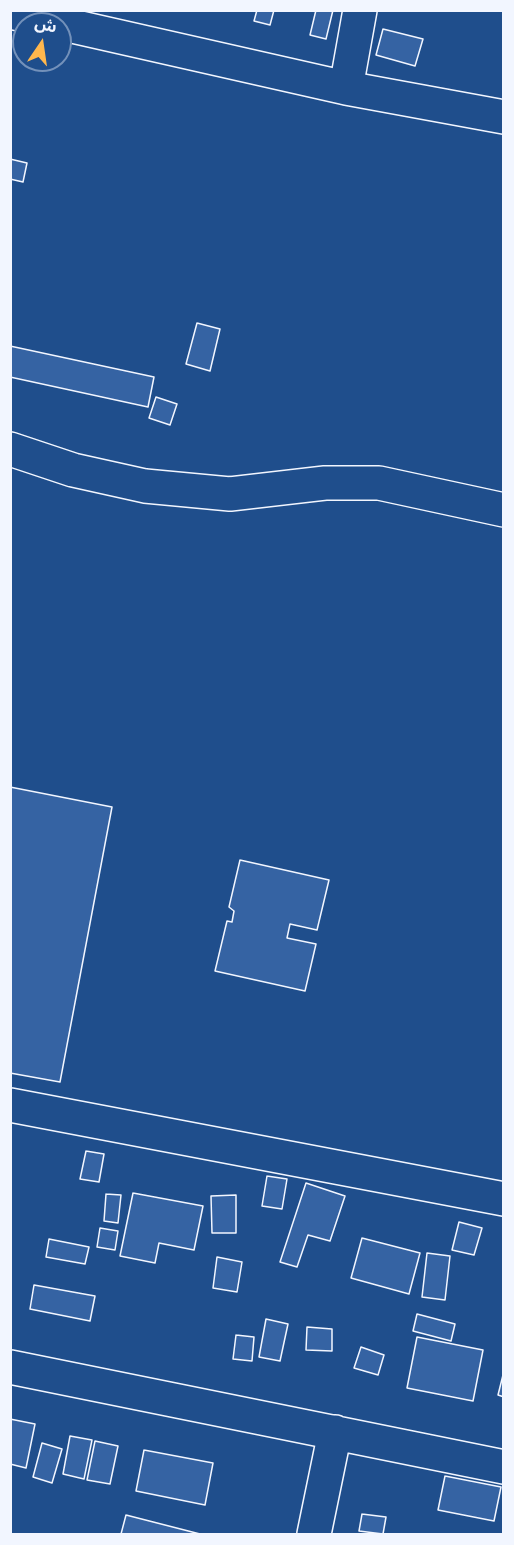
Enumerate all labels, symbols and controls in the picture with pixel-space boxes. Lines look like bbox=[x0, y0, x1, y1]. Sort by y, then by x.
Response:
north arrow bbox=[12, 12, 72, 72]
text: ش bbox=[33, 14, 59, 38]

